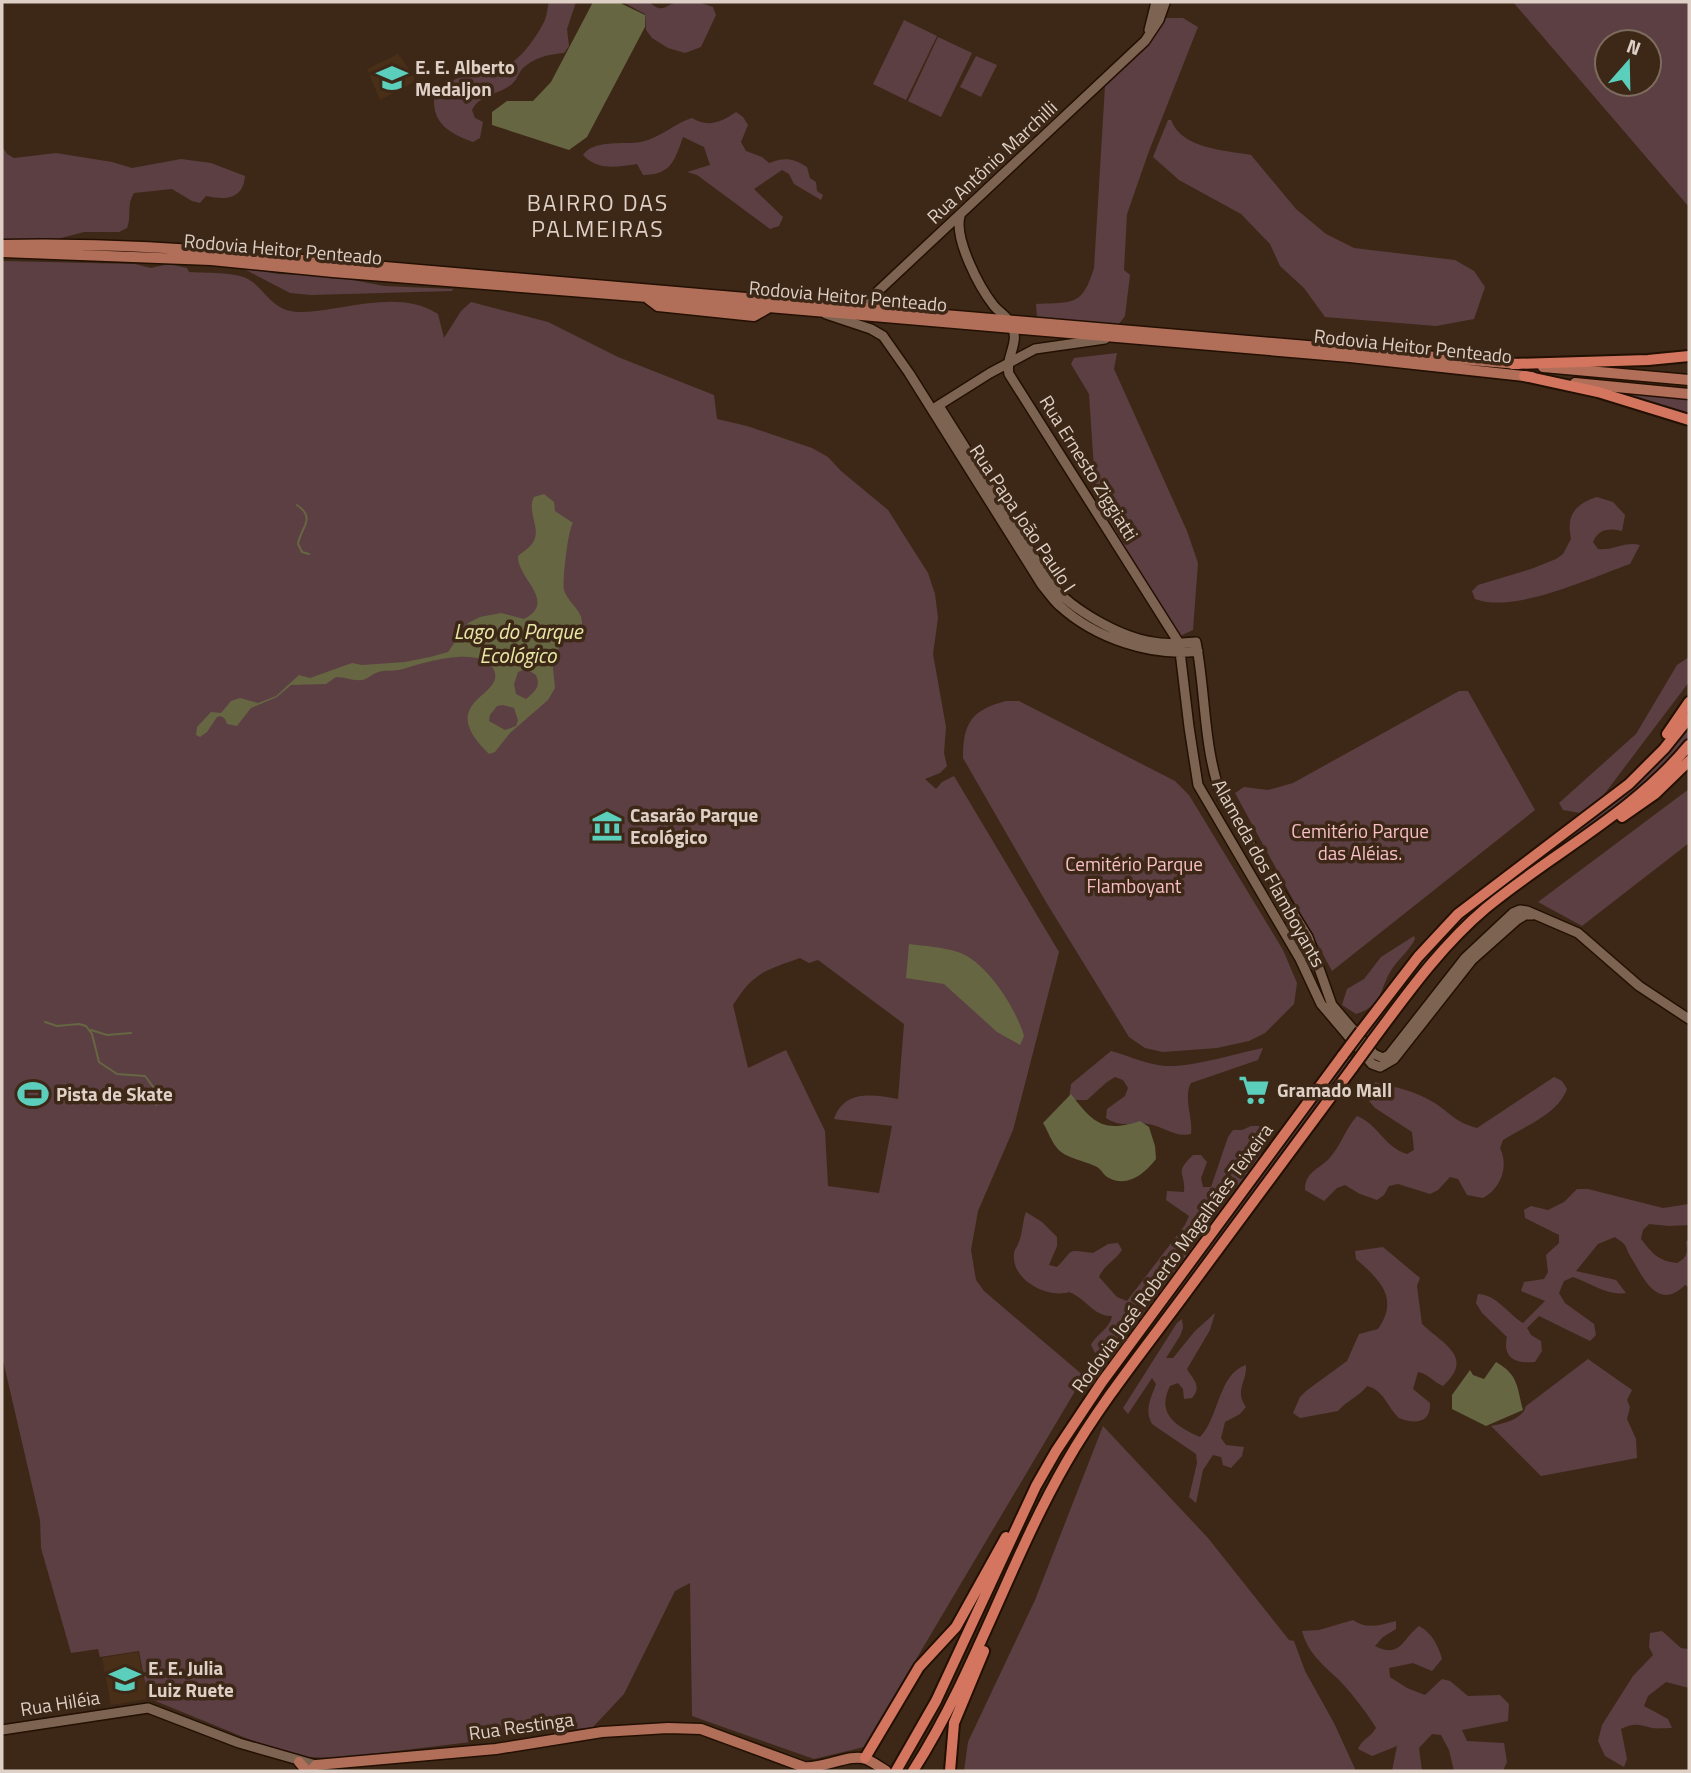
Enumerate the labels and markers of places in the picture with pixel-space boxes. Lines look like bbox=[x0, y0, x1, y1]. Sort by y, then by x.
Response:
place label: E. E. Alberto Medaljon bbox=[415, 52, 515, 103]
school or university icon: E. E. Alberto Medaljon bbox=[375, 61, 409, 95]
place label: Casarão Parque Ecológico bbox=[630, 800, 758, 851]
museum icon: Casarão Parque Ecológico bbox=[590, 809, 624, 843]
supermarket icon: Gramado Mall bbox=[1237, 1073, 1271, 1107]
place label: Gramado Mall bbox=[1277, 1075, 1392, 1104]
sports icon: Pista de Skate bbox=[16, 1077, 50, 1111]
place label: Pista de Skate bbox=[56, 1079, 173, 1108]
place label: E. E. Julia Luiz Ruete bbox=[148, 1653, 234, 1704]
school or university icon: E. E. Julia Luiz Ruete bbox=[108, 1662, 142, 1696]

